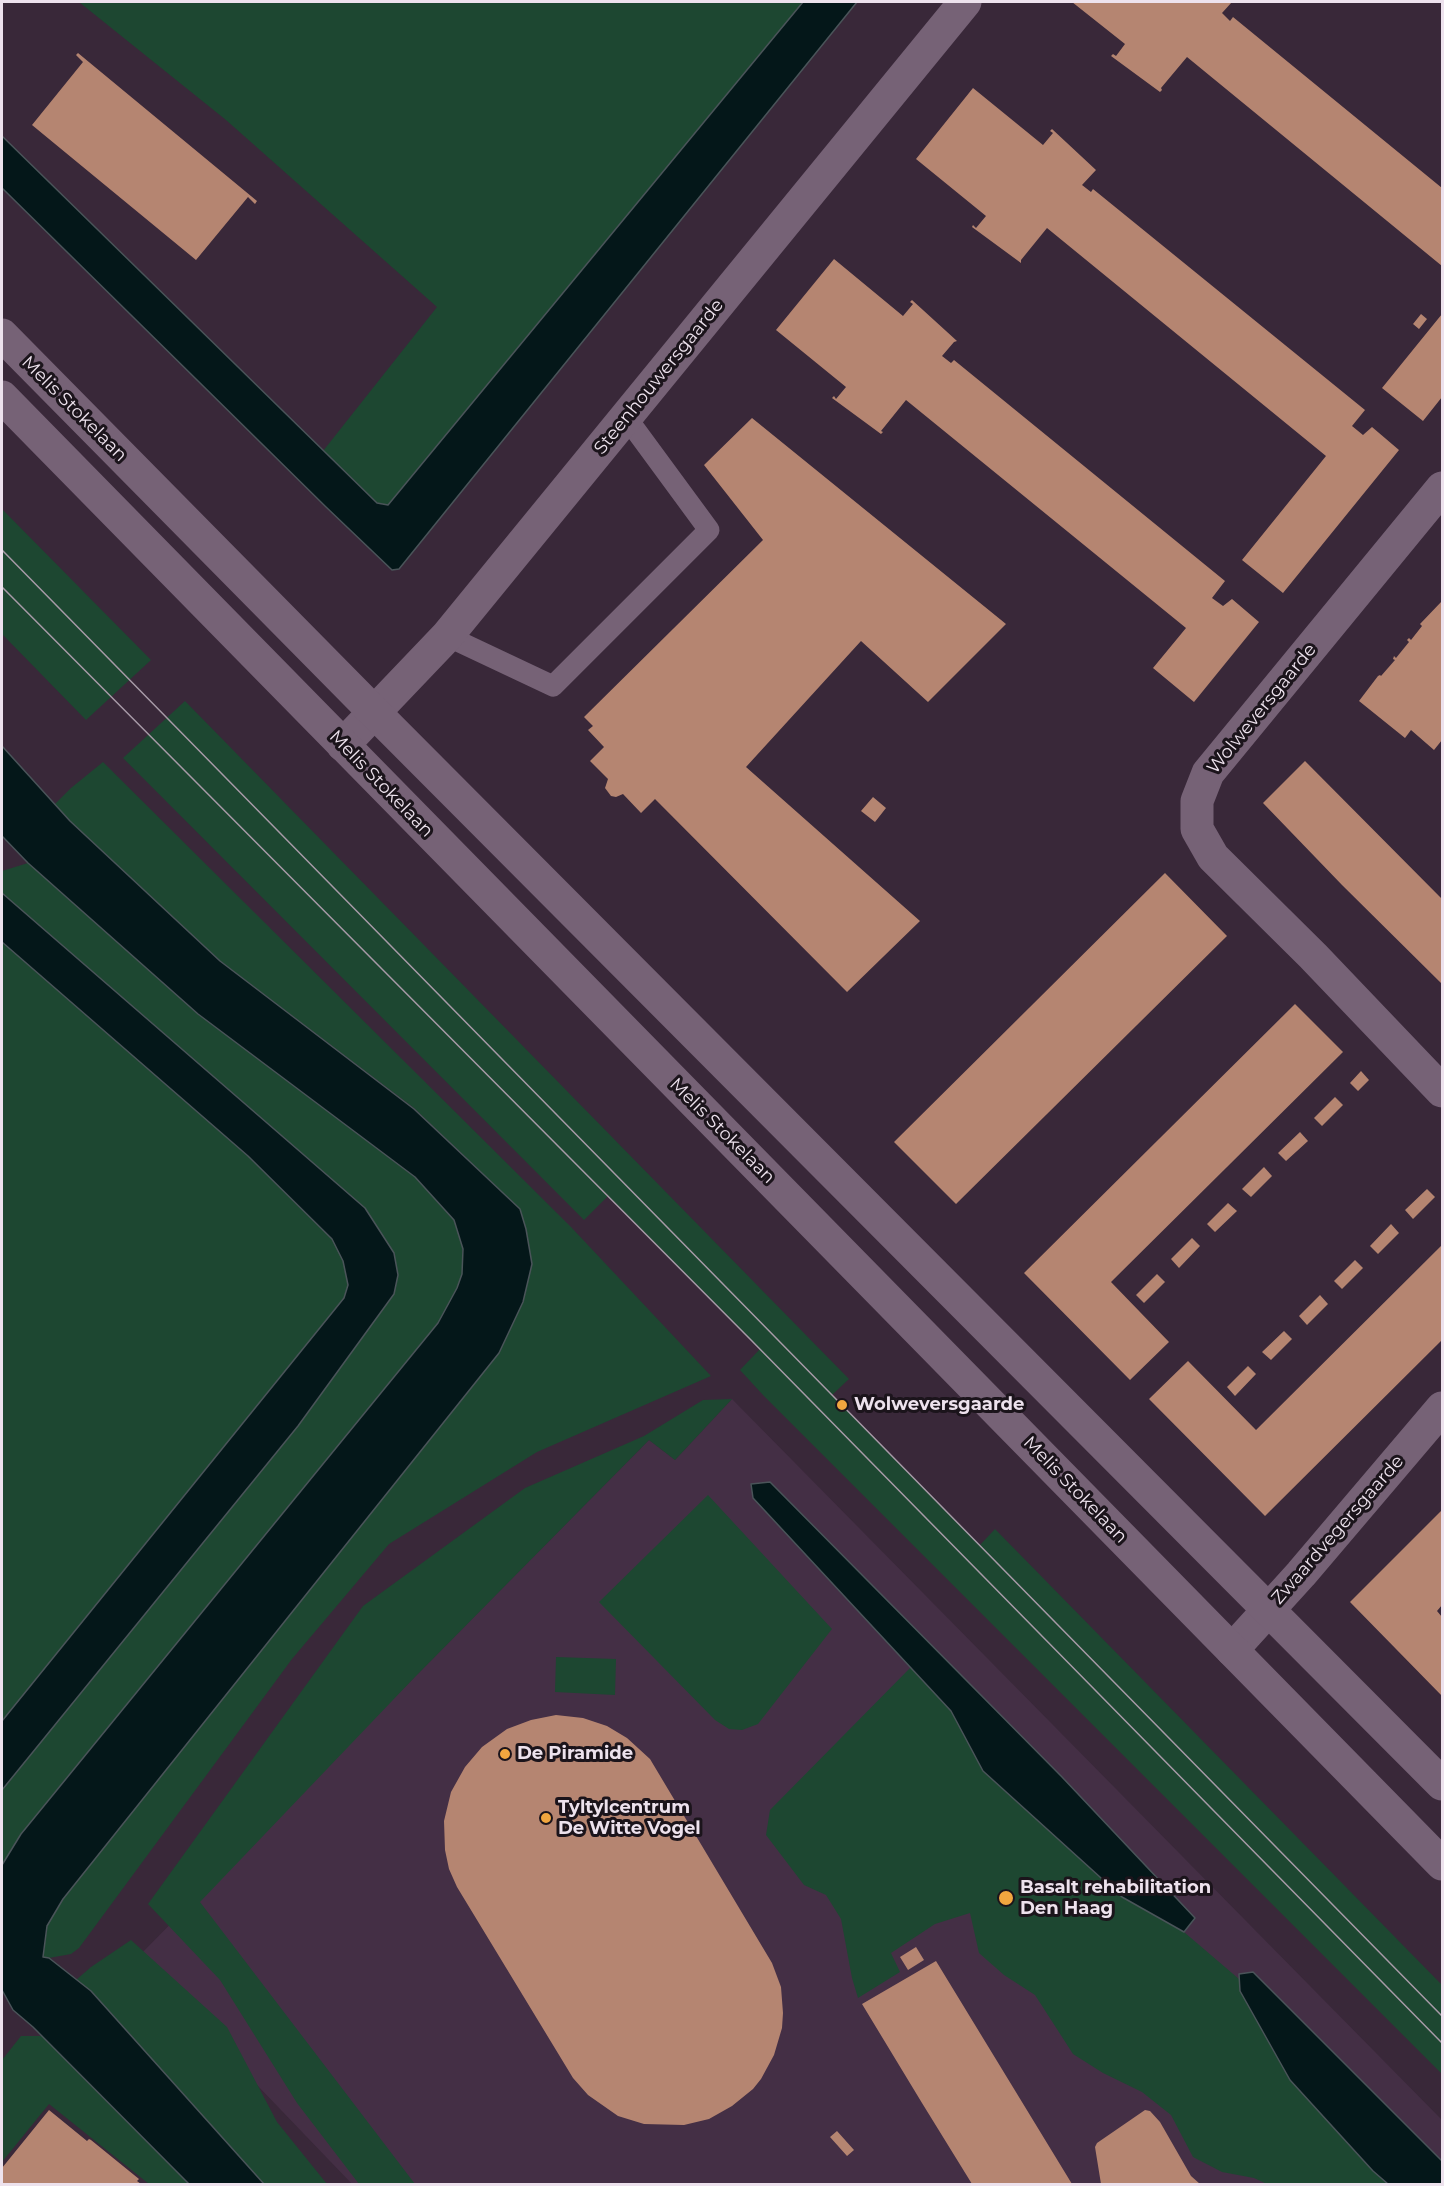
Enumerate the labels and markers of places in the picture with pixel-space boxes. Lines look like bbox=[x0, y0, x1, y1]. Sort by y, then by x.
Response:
place label: Wolweversgaarde bbox=[854, 1394, 1024, 1416]
marker: Wolweversgaarde bbox=[835, 1398, 849, 1412]
place label: De Piramide bbox=[517, 1743, 633, 1765]
marker: De Piramide bbox=[498, 1747, 512, 1761]
place label: Tyltylcentrum De Witte Vogel bbox=[558, 1797, 701, 1840]
marker: Tyltylcentrum De Witte Vogel bbox=[539, 1811, 553, 1825]
place label: Basalt rehabilitation Den Haag bbox=[1020, 1877, 1211, 1920]
marker: Basalt rehabilitation Den Haag bbox=[997, 1889, 1015, 1907]

